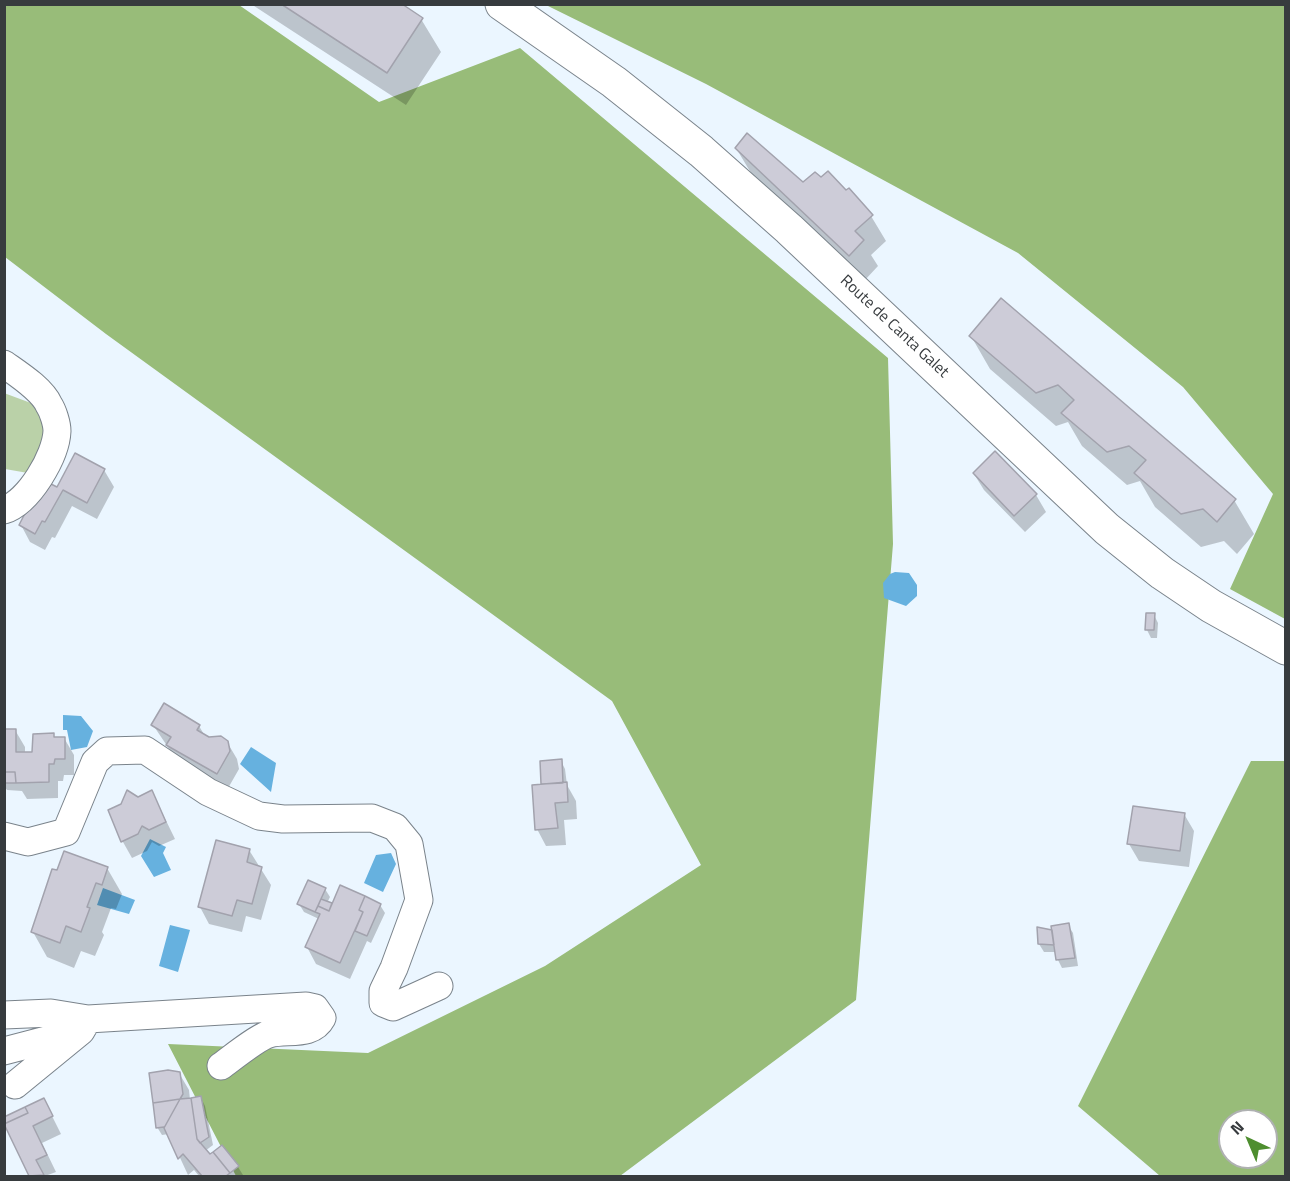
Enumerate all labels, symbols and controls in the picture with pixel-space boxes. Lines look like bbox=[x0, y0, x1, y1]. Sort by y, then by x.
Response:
street label: Route de Canta Galet bbox=[836, 272, 952, 382]
north arrow bbox=[1218, 1109, 1278, 1169]
text: N bbox=[1225, 1115, 1249, 1140]

